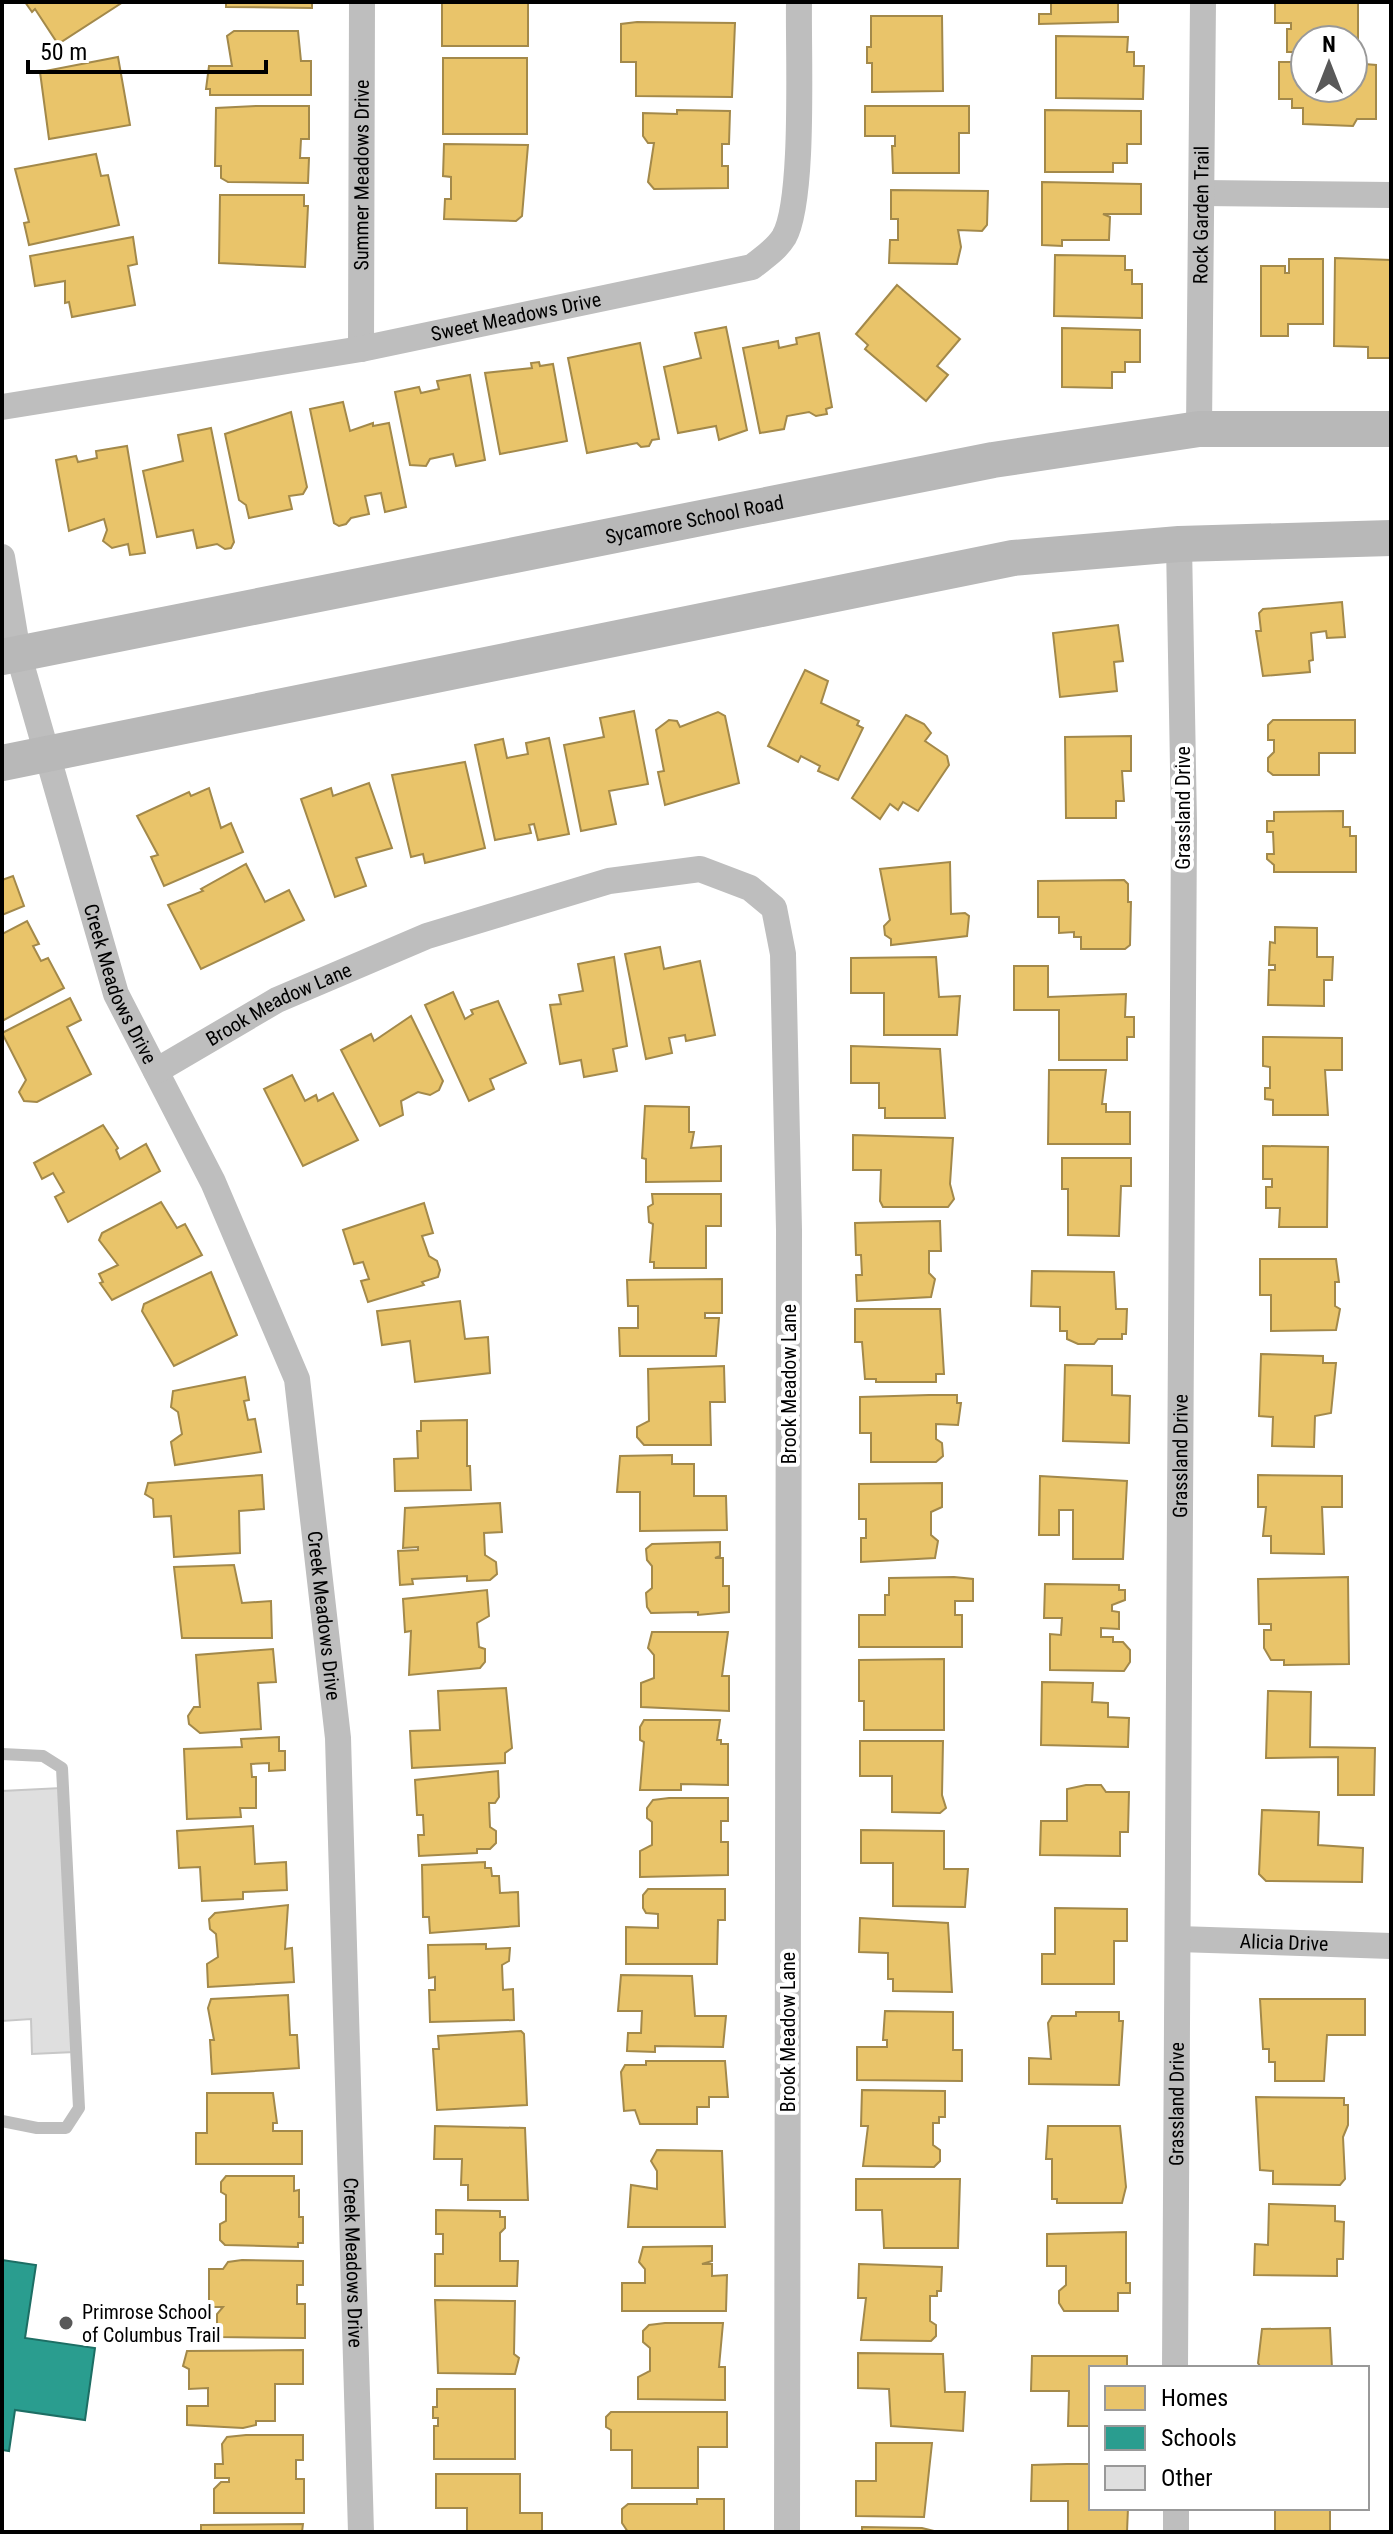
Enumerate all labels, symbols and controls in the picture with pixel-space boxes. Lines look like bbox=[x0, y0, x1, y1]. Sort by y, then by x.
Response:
scale bar bbox=[28, 24, 266, 74]
north arrow bbox=[1289, 24, 1369, 104]
text: N bbox=[1322, 32, 1336, 57]
text: 50 m bbox=[40, 38, 87, 66]
street label: Summer Meadows Drive bbox=[349, 80, 374, 270]
street label: Rock Garden Trail bbox=[1188, 146, 1214, 284]
street label: Sweet Meadows Drive bbox=[429, 287, 603, 346]
street label: Sycamore School Road bbox=[603, 490, 786, 549]
street label: Grassland Drive bbox=[1171, 746, 1195, 870]
street label: Creek Meadows Drive bbox=[79, 901, 162, 1068]
street label: Brook Meadow Lane bbox=[202, 958, 355, 1051]
street label: Brook Meadow Lane bbox=[777, 1304, 801, 1464]
street label: Grassland Drive bbox=[1168, 1394, 1193, 1518]
street label: Creek Meadows Drive bbox=[302, 1530, 346, 1702]
street label: Alicia Drive bbox=[1239, 1929, 1329, 1956]
street label: Brook Meadow Lane bbox=[776, 1952, 800, 2112]
street label: Grassland Drive bbox=[1164, 2042, 1189, 2166]
street label: Creek Meadows Drive bbox=[339, 2177, 368, 2348]
place label: Primrose School of Columbus Trail bbox=[82, 2300, 221, 2347]
marker: Primrose School of Columbus Trail bbox=[57, 2314, 75, 2332]
legend bbox=[1089, 2366, 1369, 2510]
text: Homes bbox=[1161, 2384, 1228, 2412]
text: Schools bbox=[1161, 2424, 1237, 2452]
text: Other bbox=[1161, 2464, 1213, 2492]

